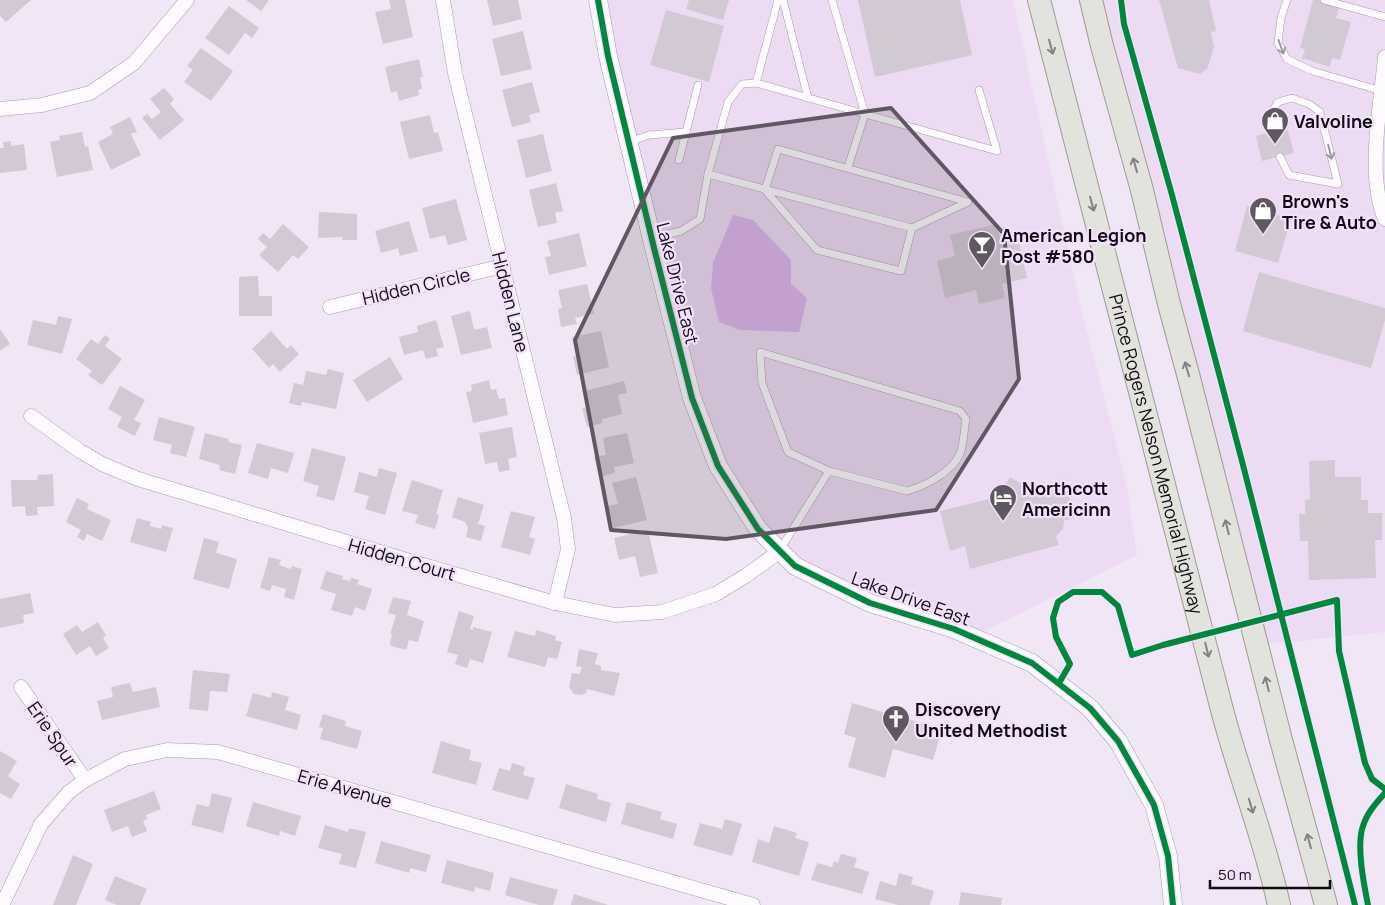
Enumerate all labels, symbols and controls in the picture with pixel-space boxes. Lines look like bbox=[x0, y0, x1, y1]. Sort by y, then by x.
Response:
one-way arrow bbox=[1047, 39, 1056, 55]
one-way arrow bbox=[1277, 39, 1287, 55]
shop icon: Valvoline bbox=[1260, 106, 1290, 145]
place label: Valvoline bbox=[1294, 109, 1373, 133]
one-way arrow bbox=[1326, 144, 1335, 160]
one-way arrow bbox=[1130, 157, 1140, 173]
place label: Brown's Tire & Auto bbox=[1282, 189, 1377, 234]
one-way arrow bbox=[1088, 196, 1098, 212]
shop icon: Brown's Tire & Auto bbox=[1248, 196, 1278, 235]
street label: Lake Drive East bbox=[651, 220, 705, 346]
place label: American Legion Post #580 bbox=[1001, 223, 1147, 268]
bar icon: American Legion Post #580 bbox=[967, 230, 997, 269]
street label: Hidden Lane bbox=[487, 249, 535, 355]
street label: Hidden Circle bbox=[360, 262, 472, 310]
street label: Prince Rogers Nelson Memorial Highway bbox=[1104, 291, 1209, 617]
one-way arrow bbox=[1182, 362, 1191, 378]
place label: Northcott Americinn bbox=[1022, 476, 1111, 521]
hotel icon: Northcott Americinn bbox=[988, 483, 1018, 522]
one-way arrow bbox=[1222, 519, 1231, 535]
street label: Hidden Court bbox=[346, 532, 458, 586]
street label: Lake Drive East bbox=[848, 565, 974, 631]
one-way arrow bbox=[1203, 641, 1212, 657]
one-way arrow bbox=[1262, 677, 1271, 693]
street label: Erie Spur bbox=[22, 697, 84, 772]
place label: Discovery United Methodist bbox=[915, 697, 1067, 742]
church icon: Discovery United Methodist bbox=[881, 704, 911, 743]
street label: Erie Avenue bbox=[295, 763, 395, 813]
one-way arrow bbox=[1247, 798, 1256, 814]
one-way arrow bbox=[1304, 833, 1314, 849]
scale bar bbox=[1210, 858, 1330, 890]
text: 50 m bbox=[1218, 864, 1252, 885]

